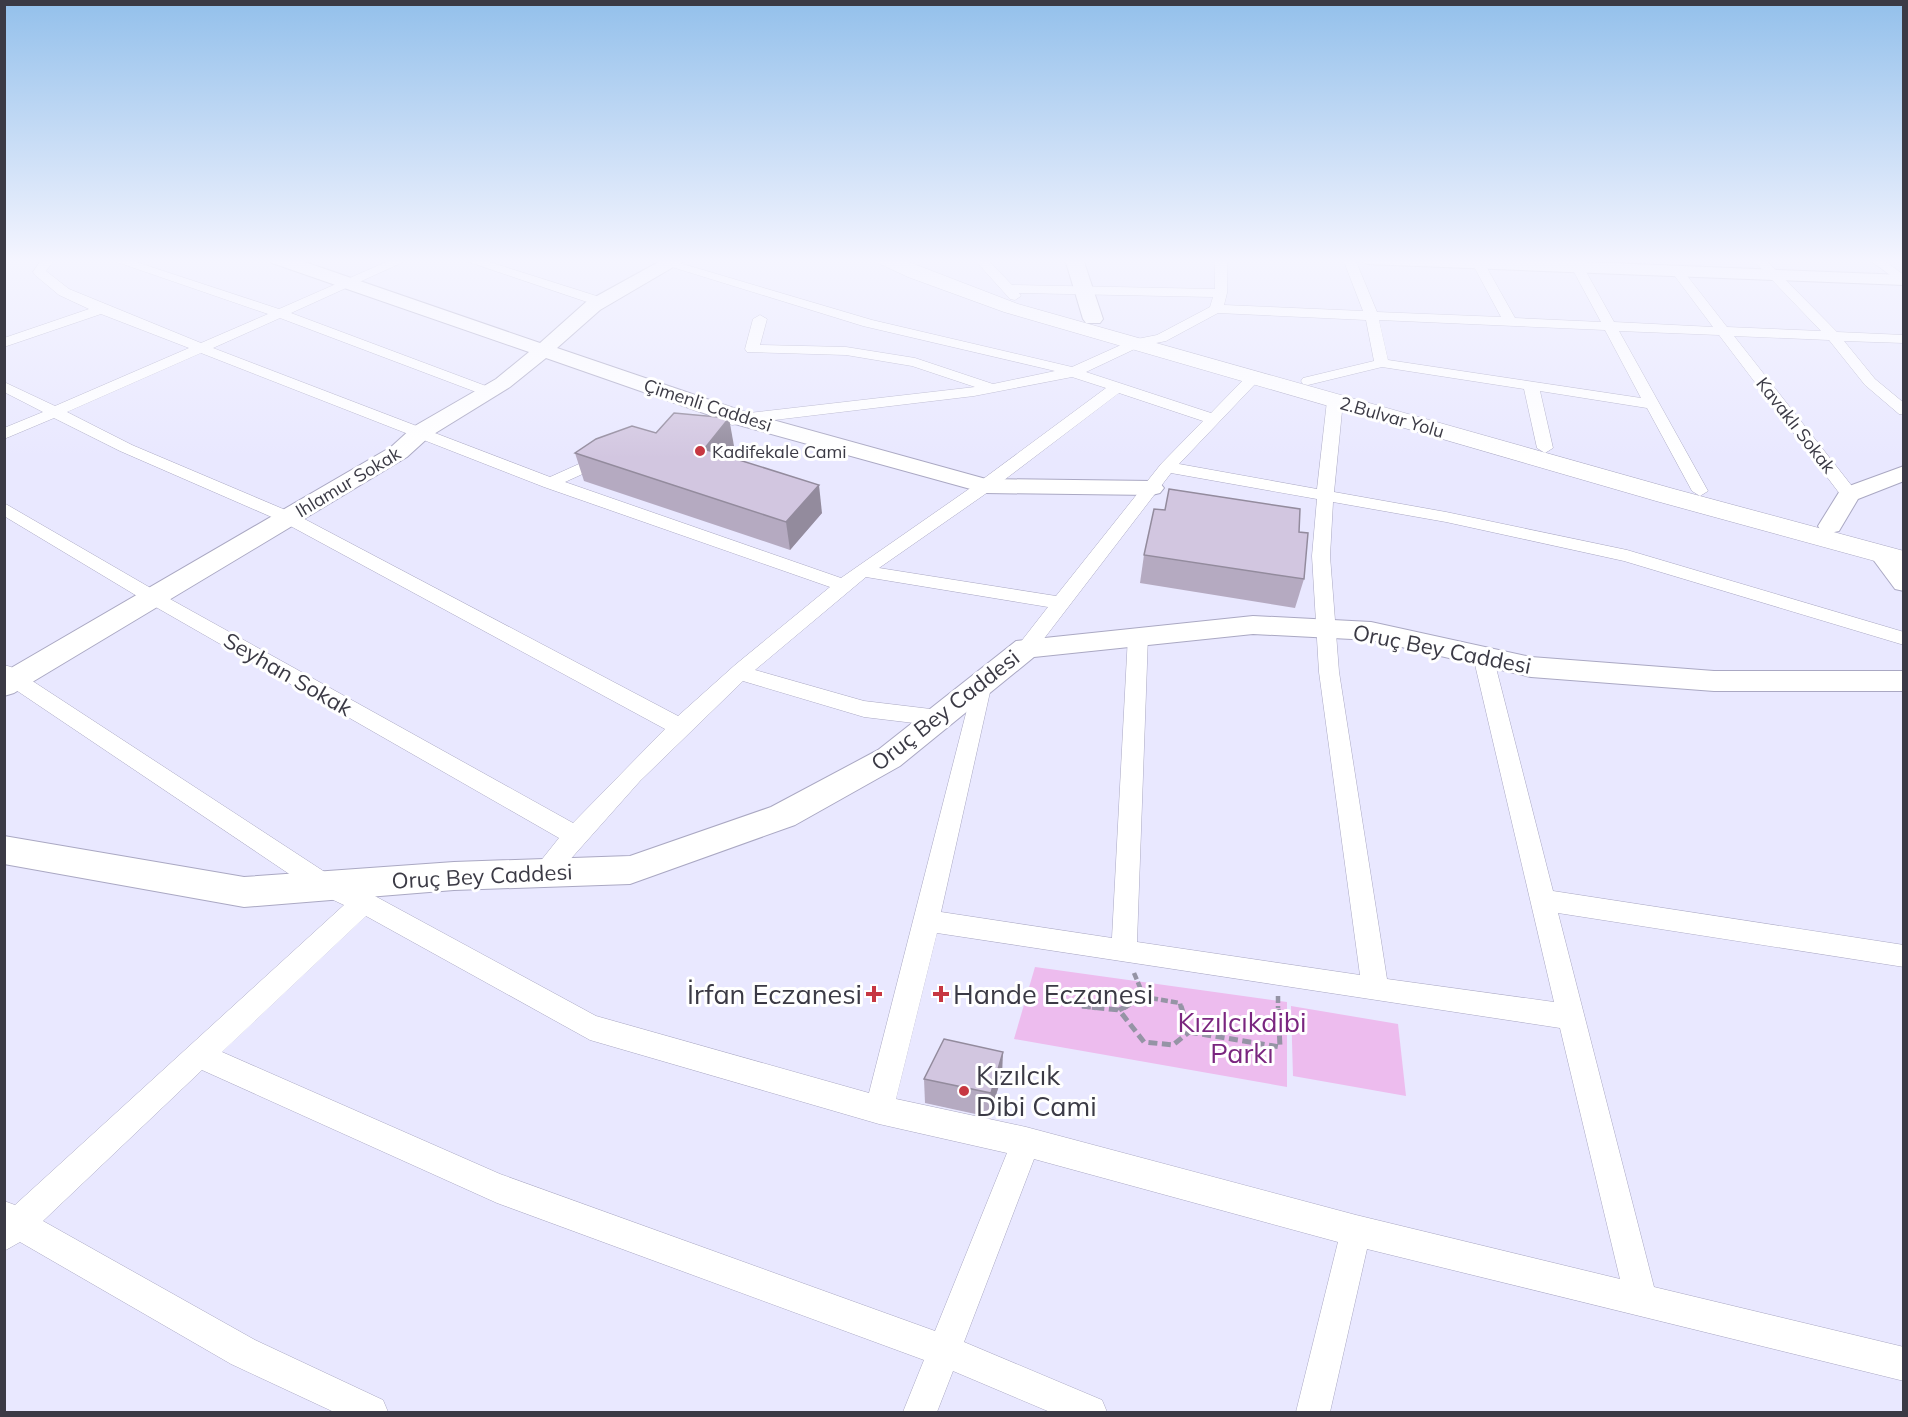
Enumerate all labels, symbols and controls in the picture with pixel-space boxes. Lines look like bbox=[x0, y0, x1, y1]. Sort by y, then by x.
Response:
street label: Kavaklı Sokak bbox=[1751, 372, 1841, 478]
street label: Çimenli Caddesi bbox=[641, 373, 775, 437]
street label: 2.Bulvar Yolu bbox=[1337, 391, 1447, 443]
place label: Kadifekale Cami bbox=[712, 440, 847, 463]
street label: Ihlamur Sokak bbox=[291, 441, 405, 522]
marker: Kadifekale Cami bbox=[693, 444, 707, 458]
street label: Oruç Bey Caddesi bbox=[1351, 618, 1533, 680]
street label: Seyhan Sokak bbox=[219, 626, 358, 722]
street label: Oruç Bey Caddesi bbox=[865, 643, 1025, 777]
street label: Oruç Bey Caddesi bbox=[391, 857, 573, 895]
place label: İrfan Eczanesi bbox=[687, 977, 862, 1011]
place label: Hande Eczanesi bbox=[953, 977, 1153, 1011]
marker: İrfan Eczanesi bbox=[867, 987, 881, 1001]
marker: Hande Eczanesi bbox=[934, 987, 948, 1001]
park label: Kızılcıkdibi Parkı bbox=[1177, 1005, 1307, 1070]
place label: Kızılcık Dibi Cami bbox=[976, 1058, 1097, 1123]
marker: Kızılcık Dibi Cami bbox=[957, 1084, 971, 1098]

